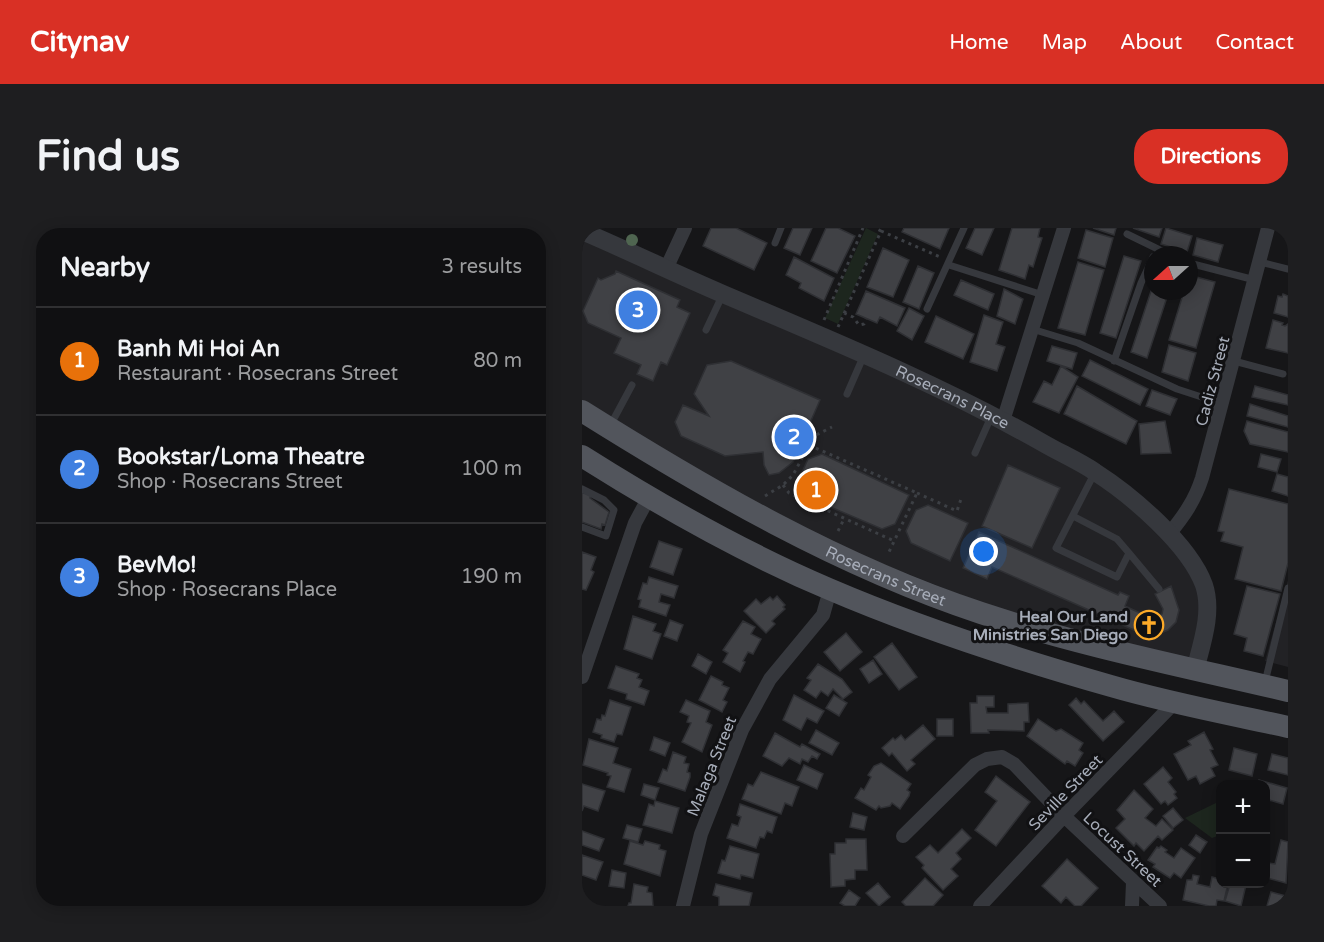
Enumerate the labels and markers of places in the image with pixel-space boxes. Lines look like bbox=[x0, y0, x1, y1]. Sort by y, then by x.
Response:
pin: 3 bbox=[618, 288, 658, 332]
pin: 2 bbox=[774, 414, 814, 460]
pin: 1 bbox=[796, 468, 836, 512]
place label: Heal Our Land Ministries San Diego bbox=[973, 607, 1128, 645]
church icon: Heal Our Land Ministries San Diego bbox=[1133, 609, 1165, 641]

